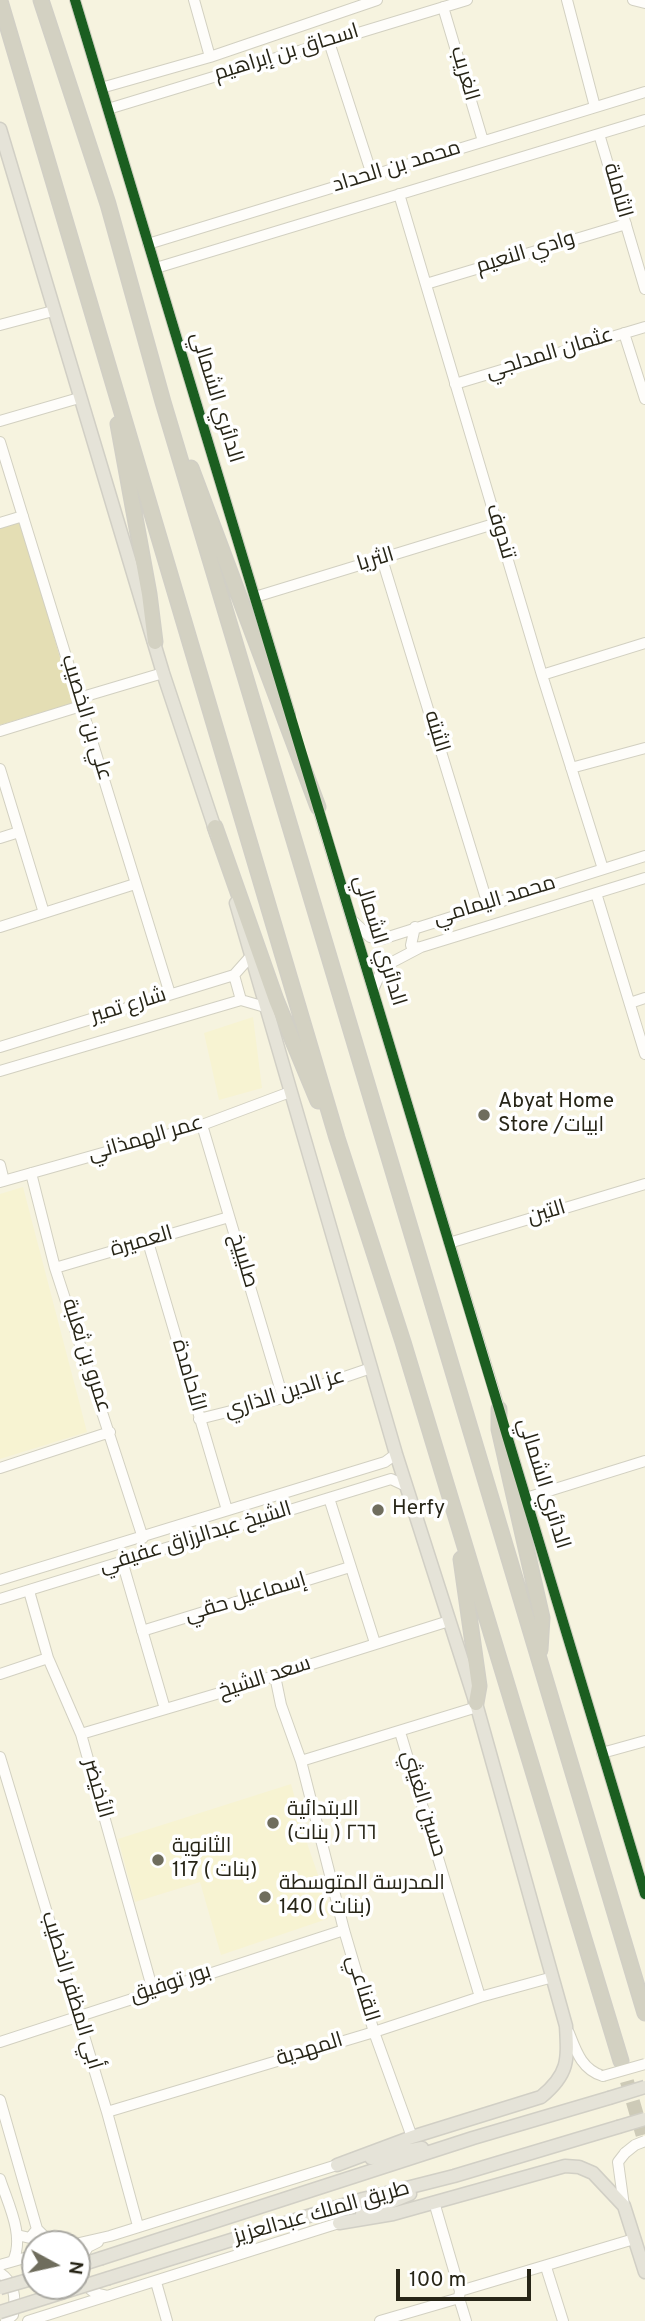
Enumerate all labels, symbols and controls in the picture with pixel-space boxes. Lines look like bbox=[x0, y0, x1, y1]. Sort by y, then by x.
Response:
street label: اسحاق بن إبراهيم bbox=[212, 20, 362, 88]
street label: الغريب bbox=[443, 44, 483, 104]
street label: محمد بن الحداد bbox=[330, 137, 464, 199]
street label: الثاملة bbox=[596, 161, 636, 221]
street label: وادي النعيم bbox=[474, 227, 578, 281]
street label: عثمان المدلجي bbox=[483, 324, 617, 386]
street label: الدائري الشمالي bbox=[183, 330, 247, 466]
street label: تندوف bbox=[479, 501, 519, 563]
street label: الثريا bbox=[354, 543, 398, 579]
street label: علي بن الخصيب bbox=[54, 652, 116, 784]
street label: الثبته bbox=[417, 708, 453, 756]
street label: محمد اليمامي bbox=[431, 871, 559, 933]
street label: الدائري الشمالي bbox=[346, 873, 410, 1009]
street label: شارع تمير bbox=[88, 984, 170, 1030]
place label: Abyat Home Store /ابيات bbox=[498, 1090, 614, 1140]
marker: Abyat Home Store /ابيات bbox=[476, 1107, 492, 1123]
street label: عمر الهمذاني bbox=[86, 1112, 206, 1168]
street label: التين bbox=[525, 1196, 569, 1232]
street label: العميرة bbox=[108, 1222, 176, 1264]
street label: صليبيخ bbox=[222, 1231, 262, 1291]
street label: عمرو بن ثعلبة bbox=[55, 1296, 115, 1416]
street label: الأحامدة bbox=[165, 1337, 209, 1415]
street label: عز الدين الذاري bbox=[222, 1365, 348, 1425]
street label: الدائري الشمالي bbox=[510, 1416, 574, 1552]
place label: Herfy bbox=[392, 1497, 445, 1523]
street label: الشيخ عبدالرزاق عفيفي bbox=[97, 1498, 295, 1580]
marker: Herfy bbox=[370, 1502, 386, 1518]
street label: إسماعيل حقي bbox=[182, 1569, 310, 1629]
street label: سعد الشيخ bbox=[216, 1652, 314, 1706]
street label: حسين الغيثي bbox=[394, 1748, 450, 1860]
street label: الأخيضر bbox=[76, 1756, 116, 1822]
place label: الابتدائية ٢٦٦ ( بنات) bbox=[287, 1798, 377, 1848]
marker: الابتدائية ٢٦٦ ( بنات) bbox=[265, 1815, 281, 1831]
place label: الثانوية 117 ( بنات) bbox=[172, 1835, 257, 1885]
marker: الثانوية 117 ( بنات) bbox=[150, 1852, 166, 1868]
place label: المدرسة المتوسطة 140 ( بنات) bbox=[279, 1872, 445, 1922]
marker: المدرسة المتوسطة 140 ( بنات) bbox=[257, 1889, 273, 1905]
street label: أبي المظفر الخطيب bbox=[34, 1909, 106, 2073]
street label: القناعي bbox=[339, 1953, 383, 2025]
street label: بور توفيق bbox=[127, 1960, 215, 2010]
street label: المهدية bbox=[274, 2029, 346, 2073]
street label: طريق الملك عبدالعزيز bbox=[231, 2177, 413, 2251]
north arrow bbox=[21, 2230, 91, 2300]
scale bar bbox=[400, 2254, 535, 2298]
text: N bbox=[62, 2259, 88, 2276]
text: 100 m bbox=[409, 2267, 466, 2294]

